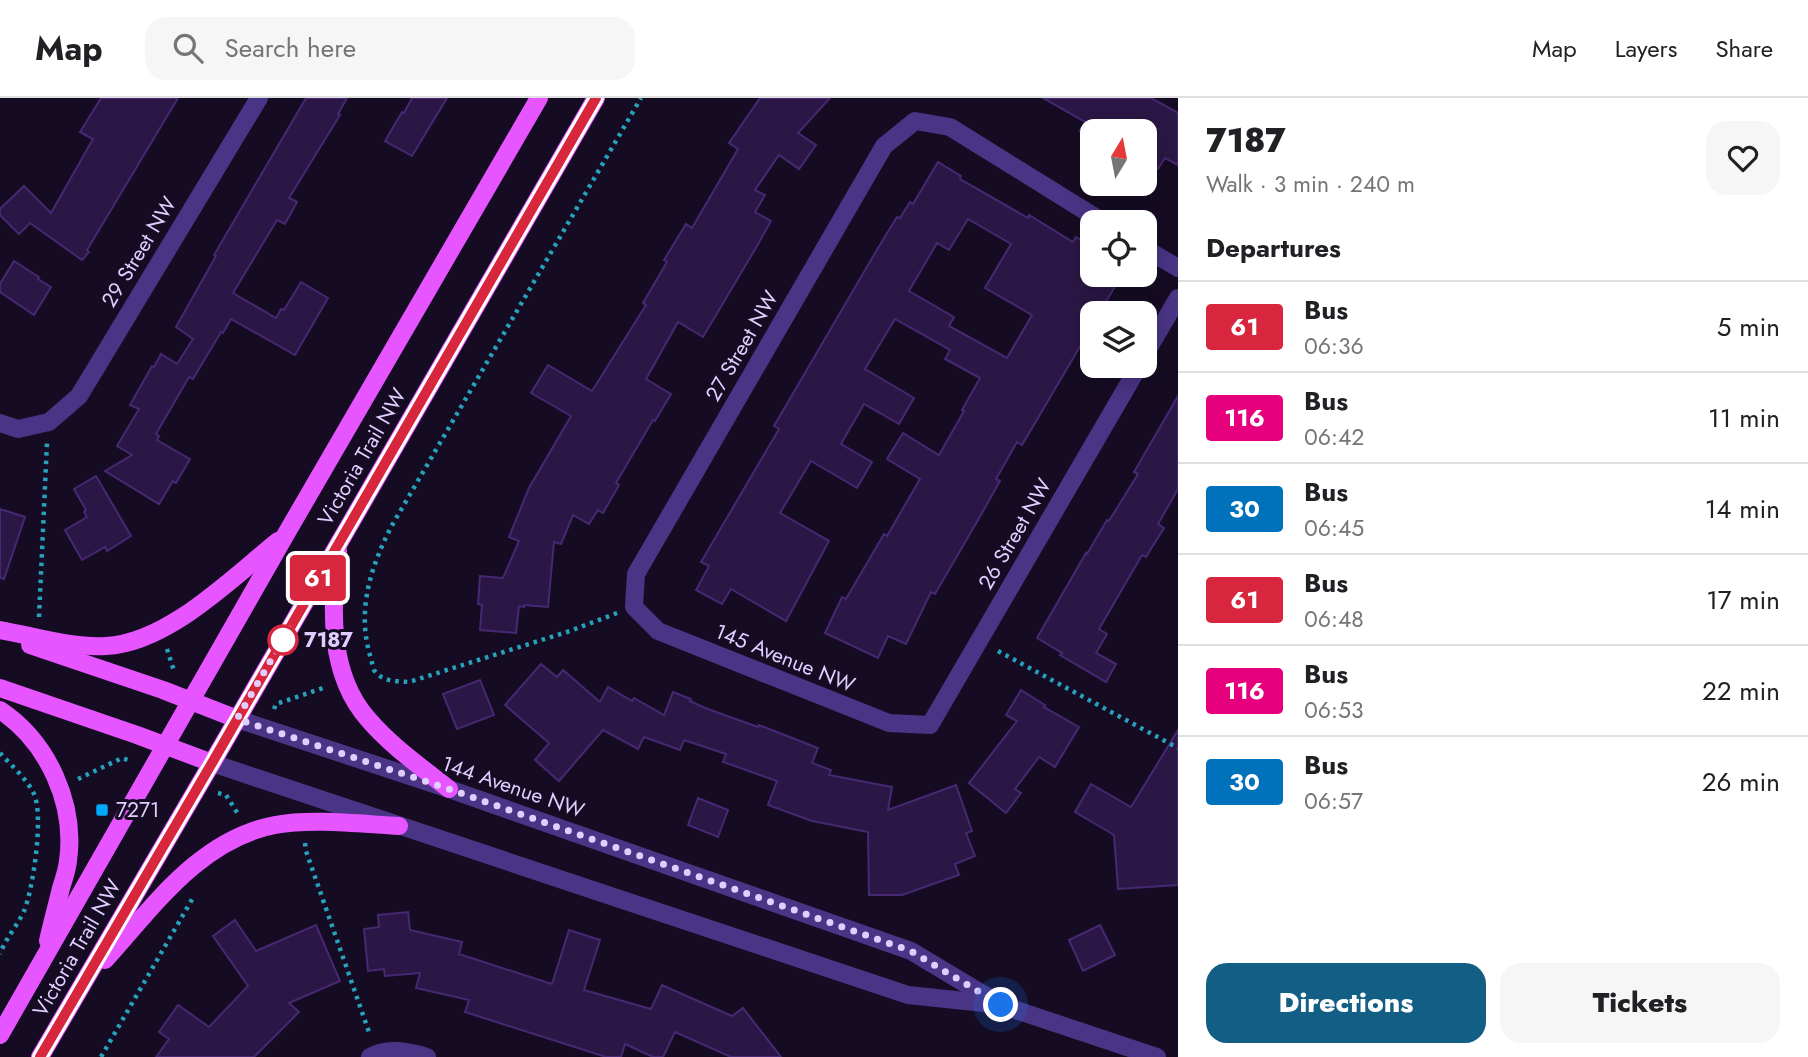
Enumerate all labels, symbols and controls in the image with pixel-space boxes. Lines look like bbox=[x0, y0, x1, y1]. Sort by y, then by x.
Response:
search box bbox=[145, 17, 635, 80]
text: Map bbox=[35, 25, 103, 72]
icon: search bbox=[169, 29, 207, 67]
text: Search here bbox=[225, 29, 356, 67]
text: Map bbox=[1532, 31, 1577, 66]
text: Layers bbox=[1615, 31, 1677, 66]
text: Share bbox=[1715, 31, 1773, 66]
text: 7187 bbox=[1206, 117, 1286, 164]
north arrow bbox=[1080, 119, 1157, 196]
map controls bbox=[1080, 119, 1157, 378]
button: heart bbox=[1706, 121, 1780, 195]
text: Walk · 3 min · 240 m bbox=[1206, 167, 1415, 201]
street label: 29 Street NW bbox=[94, 191, 184, 313]
button: locate bbox=[1080, 210, 1157, 287]
text: Departures bbox=[1206, 229, 1341, 267]
street label: 27 Street NW bbox=[698, 285, 786, 407]
text: Bus bbox=[1304, 291, 1348, 329]
button: layers bbox=[1080, 301, 1157, 378]
text: 5 min bbox=[1717, 308, 1780, 346]
text: 61 bbox=[1230, 309, 1259, 344]
text: 06:36 bbox=[1304, 329, 1364, 363]
text: Bus bbox=[1304, 382, 1348, 420]
street label: Victoria Trail NW bbox=[311, 383, 414, 531]
text: 11 min bbox=[1708, 399, 1780, 437]
text: 116 bbox=[1224, 400, 1265, 435]
text: 06:42 bbox=[1304, 420, 1364, 454]
street label: 26 Street NW bbox=[971, 473, 1059, 595]
text: Bus bbox=[1304, 473, 1348, 511]
text: 14 min bbox=[1705, 490, 1780, 528]
text: 30 bbox=[1229, 491, 1260, 526]
text: 06:45 bbox=[1304, 511, 1364, 545]
line badge: 61 bbox=[286, 555, 350, 601]
text: 61 bbox=[304, 560, 332, 595]
text: Bus bbox=[1304, 564, 1348, 602]
text: 17 min bbox=[1706, 581, 1780, 619]
text: 61 bbox=[1230, 582, 1259, 617]
text: 06:48 bbox=[1304, 602, 1364, 636]
street label: 145 Avenue NW bbox=[710, 616, 860, 700]
marker: 7187 bbox=[268, 625, 298, 655]
place label: 7187 bbox=[304, 625, 353, 655]
text: Bus bbox=[1304, 655, 1348, 693]
text: 22 min bbox=[1702, 672, 1780, 710]
text: 116 bbox=[1224, 673, 1265, 708]
text: 06:53 bbox=[1304, 693, 1363, 727]
text: Bus bbox=[1304, 746, 1348, 784]
street label: 144 Avenue NW bbox=[438, 749, 589, 826]
text: 26 min bbox=[1702, 763, 1780, 801]
text: 30 bbox=[1229, 764, 1260, 799]
text: 06:57 bbox=[1304, 784, 1363, 818]
place label: 7271 bbox=[116, 795, 159, 825]
marker: 7271 bbox=[94, 802, 110, 818]
street label: Victoria Trail NW bbox=[26, 874, 129, 1022]
button: Directions bbox=[1206, 963, 1486, 1043]
button: Tickets bbox=[1500, 963, 1780, 1043]
your location bbox=[983, 987, 1018, 1022]

